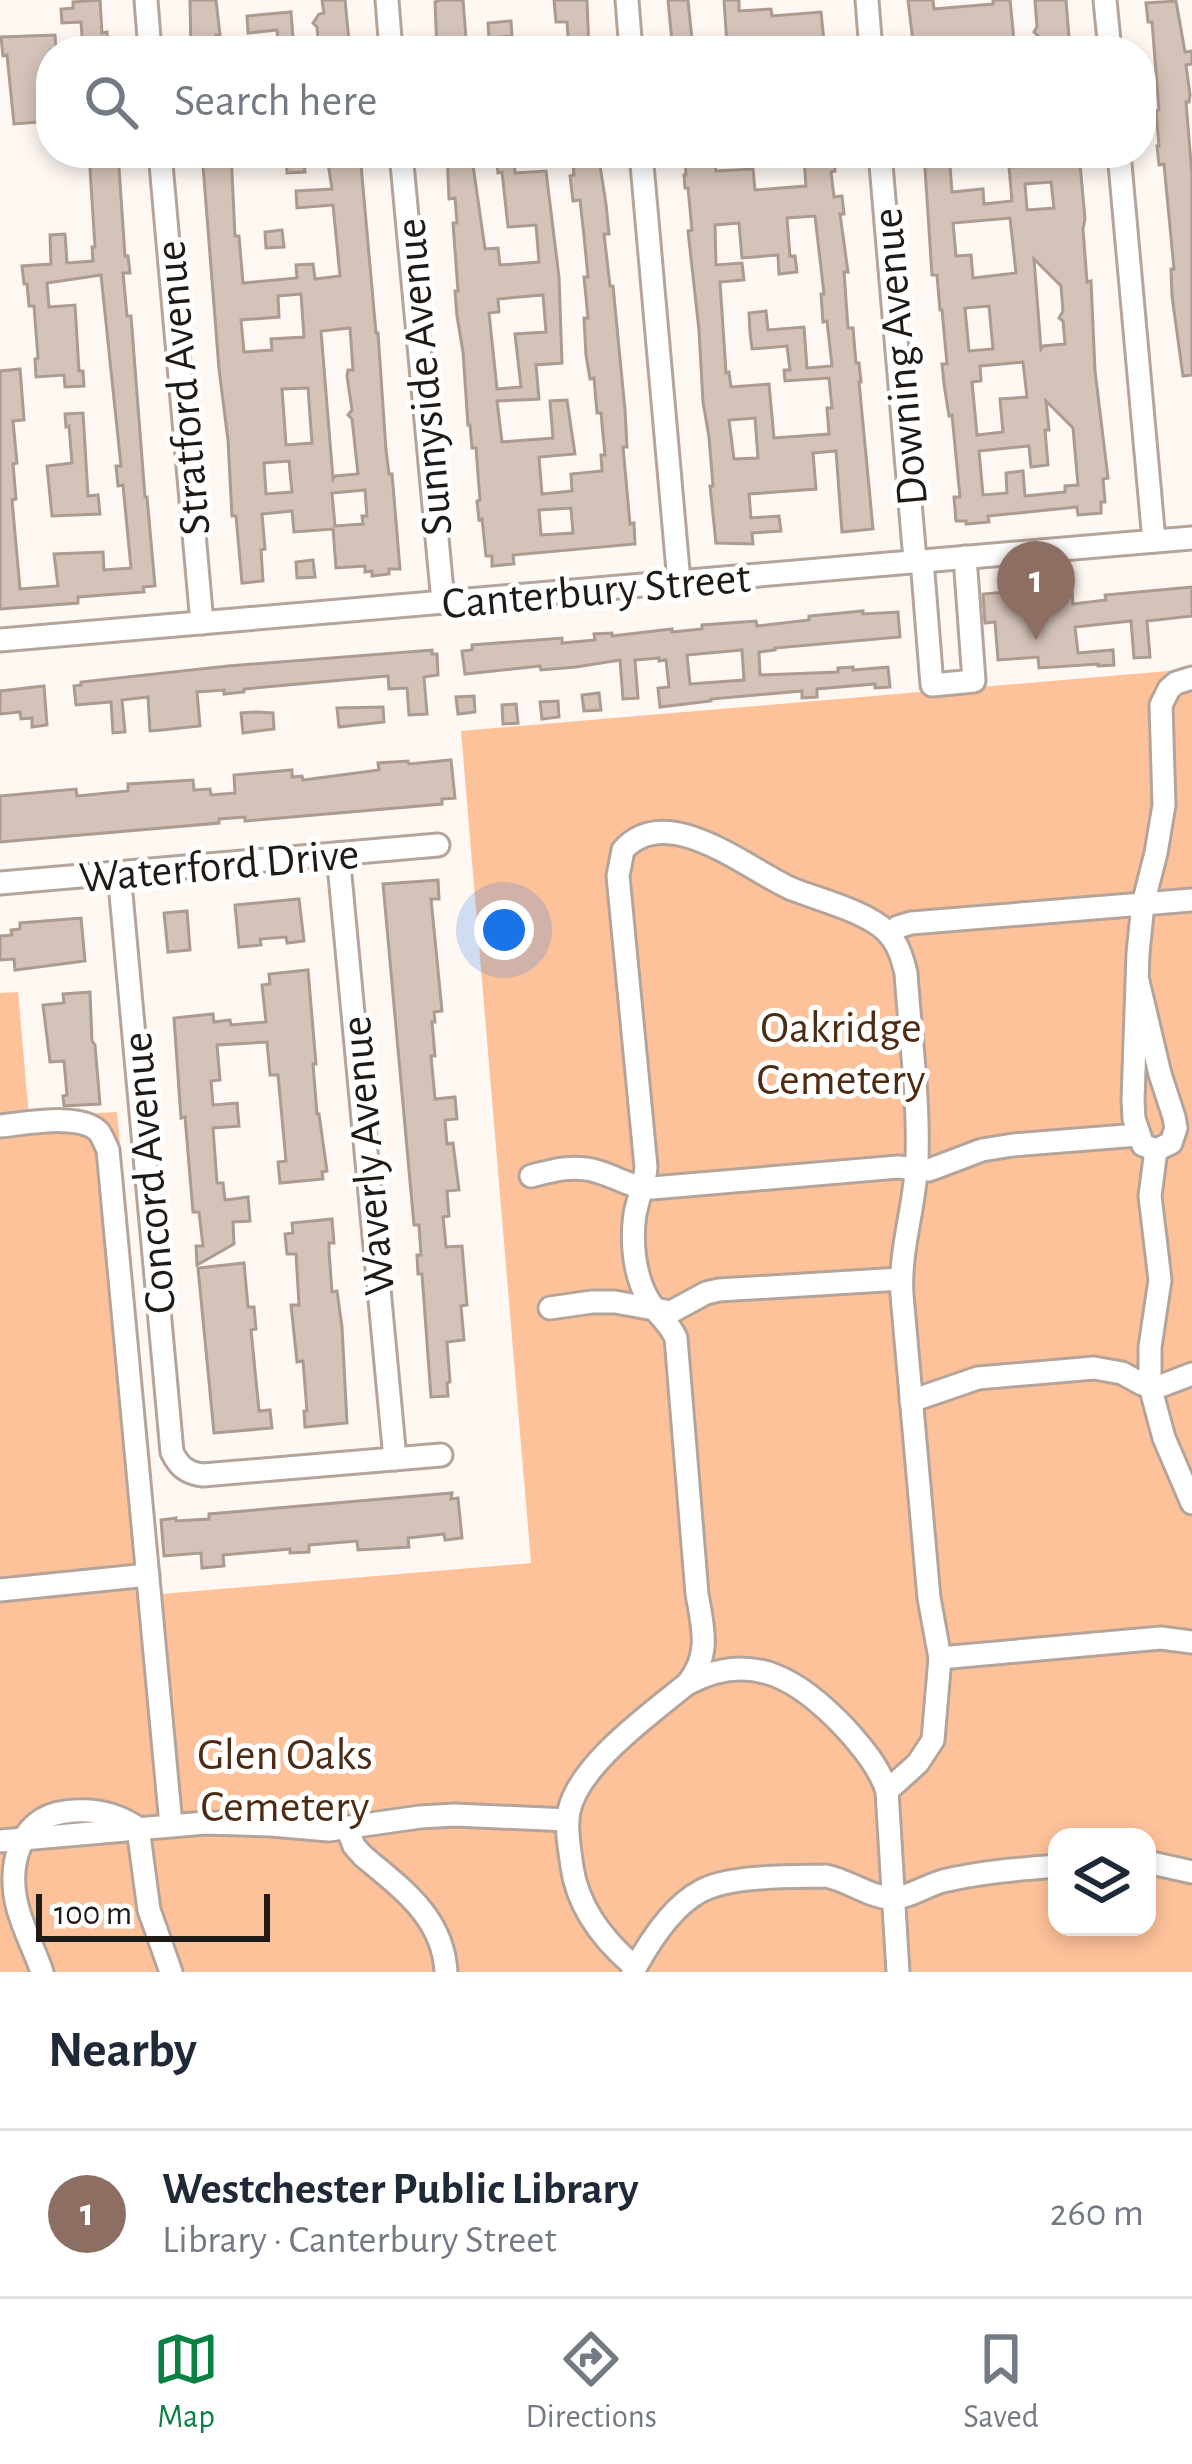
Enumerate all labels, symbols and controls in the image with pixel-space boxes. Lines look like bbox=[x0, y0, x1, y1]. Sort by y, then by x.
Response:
search box bbox=[36, 36, 1156, 168]
icon: search bbox=[78, 69, 144, 135]
text: Search here bbox=[174, 79, 377, 124]
street label: Downing Avenue bbox=[865, 206, 936, 508]
street label: Sunnyside Avenue bbox=[388, 216, 461, 537]
street label: Stratford Avenue bbox=[148, 239, 219, 537]
pin: 1 bbox=[997, 541, 1075, 640]
street label: Canterbury Street bbox=[440, 556, 752, 627]
street label: Waterford Drive bbox=[77, 832, 361, 901]
your location bbox=[474, 900, 534, 960]
park label: Oakridge Cemetery bbox=[757, 1006, 925, 1103]
street label: Waverly Avenue bbox=[334, 1014, 403, 1297]
street label: Concord Avenue bbox=[115, 1030, 184, 1316]
park label: Glen Oaks Cemetery bbox=[197, 1733, 373, 1830]
map controls bbox=[1048, 1828, 1156, 1936]
button: layers bbox=[1048, 1828, 1156, 1936]
scale bar bbox=[36, 1888, 270, 1941]
text: 100 m bbox=[54, 1898, 132, 1931]
text: Nearby bbox=[48, 2025, 197, 2076]
text: Westchester Public Library bbox=[162, 2167, 639, 2212]
text: 1 bbox=[80, 2194, 94, 2233]
text: 260 m bbox=[1050, 2194, 1144, 2233]
text: Library · Canterbury Street bbox=[162, 2221, 557, 2260]
tab: Map bbox=[153, 2326, 219, 2438]
tab: Directions bbox=[525, 2326, 657, 2438]
tab: Saved bbox=[963, 2326, 1039, 2438]

